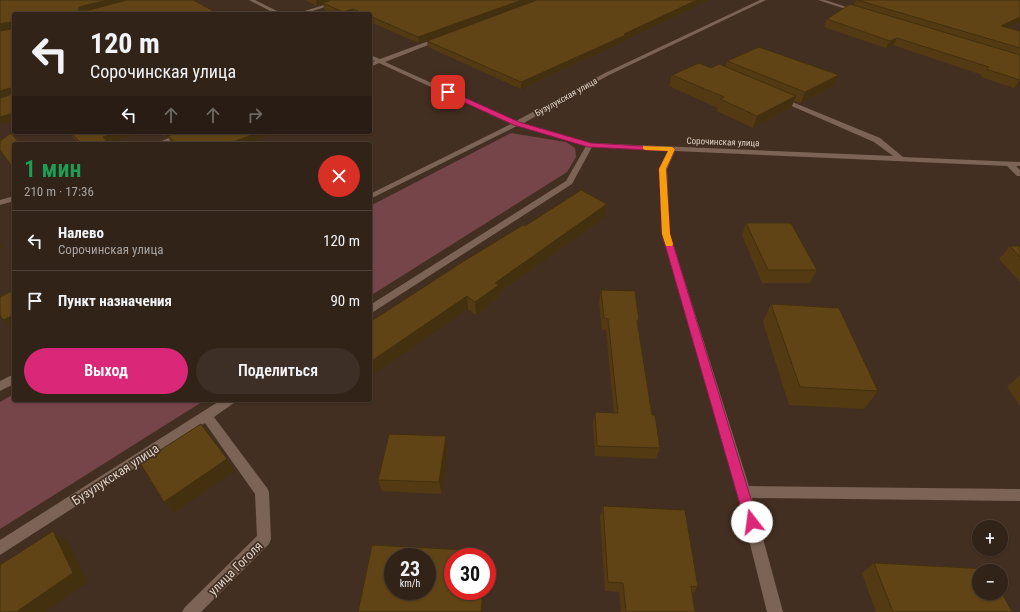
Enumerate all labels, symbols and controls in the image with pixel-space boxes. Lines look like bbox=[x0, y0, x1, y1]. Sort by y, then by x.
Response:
text: 120 m bbox=[90, 27, 160, 60]
icon: left bbox=[24, 28, 76, 80]
text: Сорочинская улица bbox=[90, 61, 236, 82]
pin bbox=[431, 75, 465, 109]
street label: Бузулукская улица bbox=[533, 76, 599, 118]
icon: arrive bbox=[437, 81, 459, 103]
icon: left bbox=[118, 104, 140, 126]
icon: ahead bbox=[160, 104, 182, 126]
icon: ahead bbox=[202, 104, 224, 126]
icon: right bbox=[244, 104, 266, 126]
street label: Сорочинская улица bbox=[686, 136, 760, 148]
text: 1 мин bbox=[24, 155, 82, 183]
button: close bbox=[318, 155, 360, 197]
text: 210 m · 17:36 bbox=[24, 184, 94, 199]
text: Налево bbox=[58, 224, 104, 242]
icon: left bbox=[24, 230, 46, 252]
text: 120 m bbox=[323, 232, 360, 250]
text: Сорочинская улица bbox=[58, 242, 164, 257]
icon: arrive bbox=[24, 290, 46, 312]
text: Пункт назначения bbox=[58, 292, 172, 310]
text: 90 m bbox=[330, 292, 360, 310]
button: Выход bbox=[24, 348, 188, 394]
button: Поделиться bbox=[196, 348, 360, 394]
street label: Бузулукская улица bbox=[69, 441, 162, 508]
position arrow bbox=[731, 501, 773, 543]
map controls bbox=[972, 520, 1008, 600]
button: + bbox=[972, 520, 1008, 556]
street label: улица Гоголя bbox=[205, 538, 265, 598]
speed limit sign: 30 bbox=[444, 548, 496, 600]
text: 23 bbox=[400, 557, 420, 581]
button: − bbox=[972, 564, 1008, 600]
text: km/h bbox=[400, 578, 420, 589]

